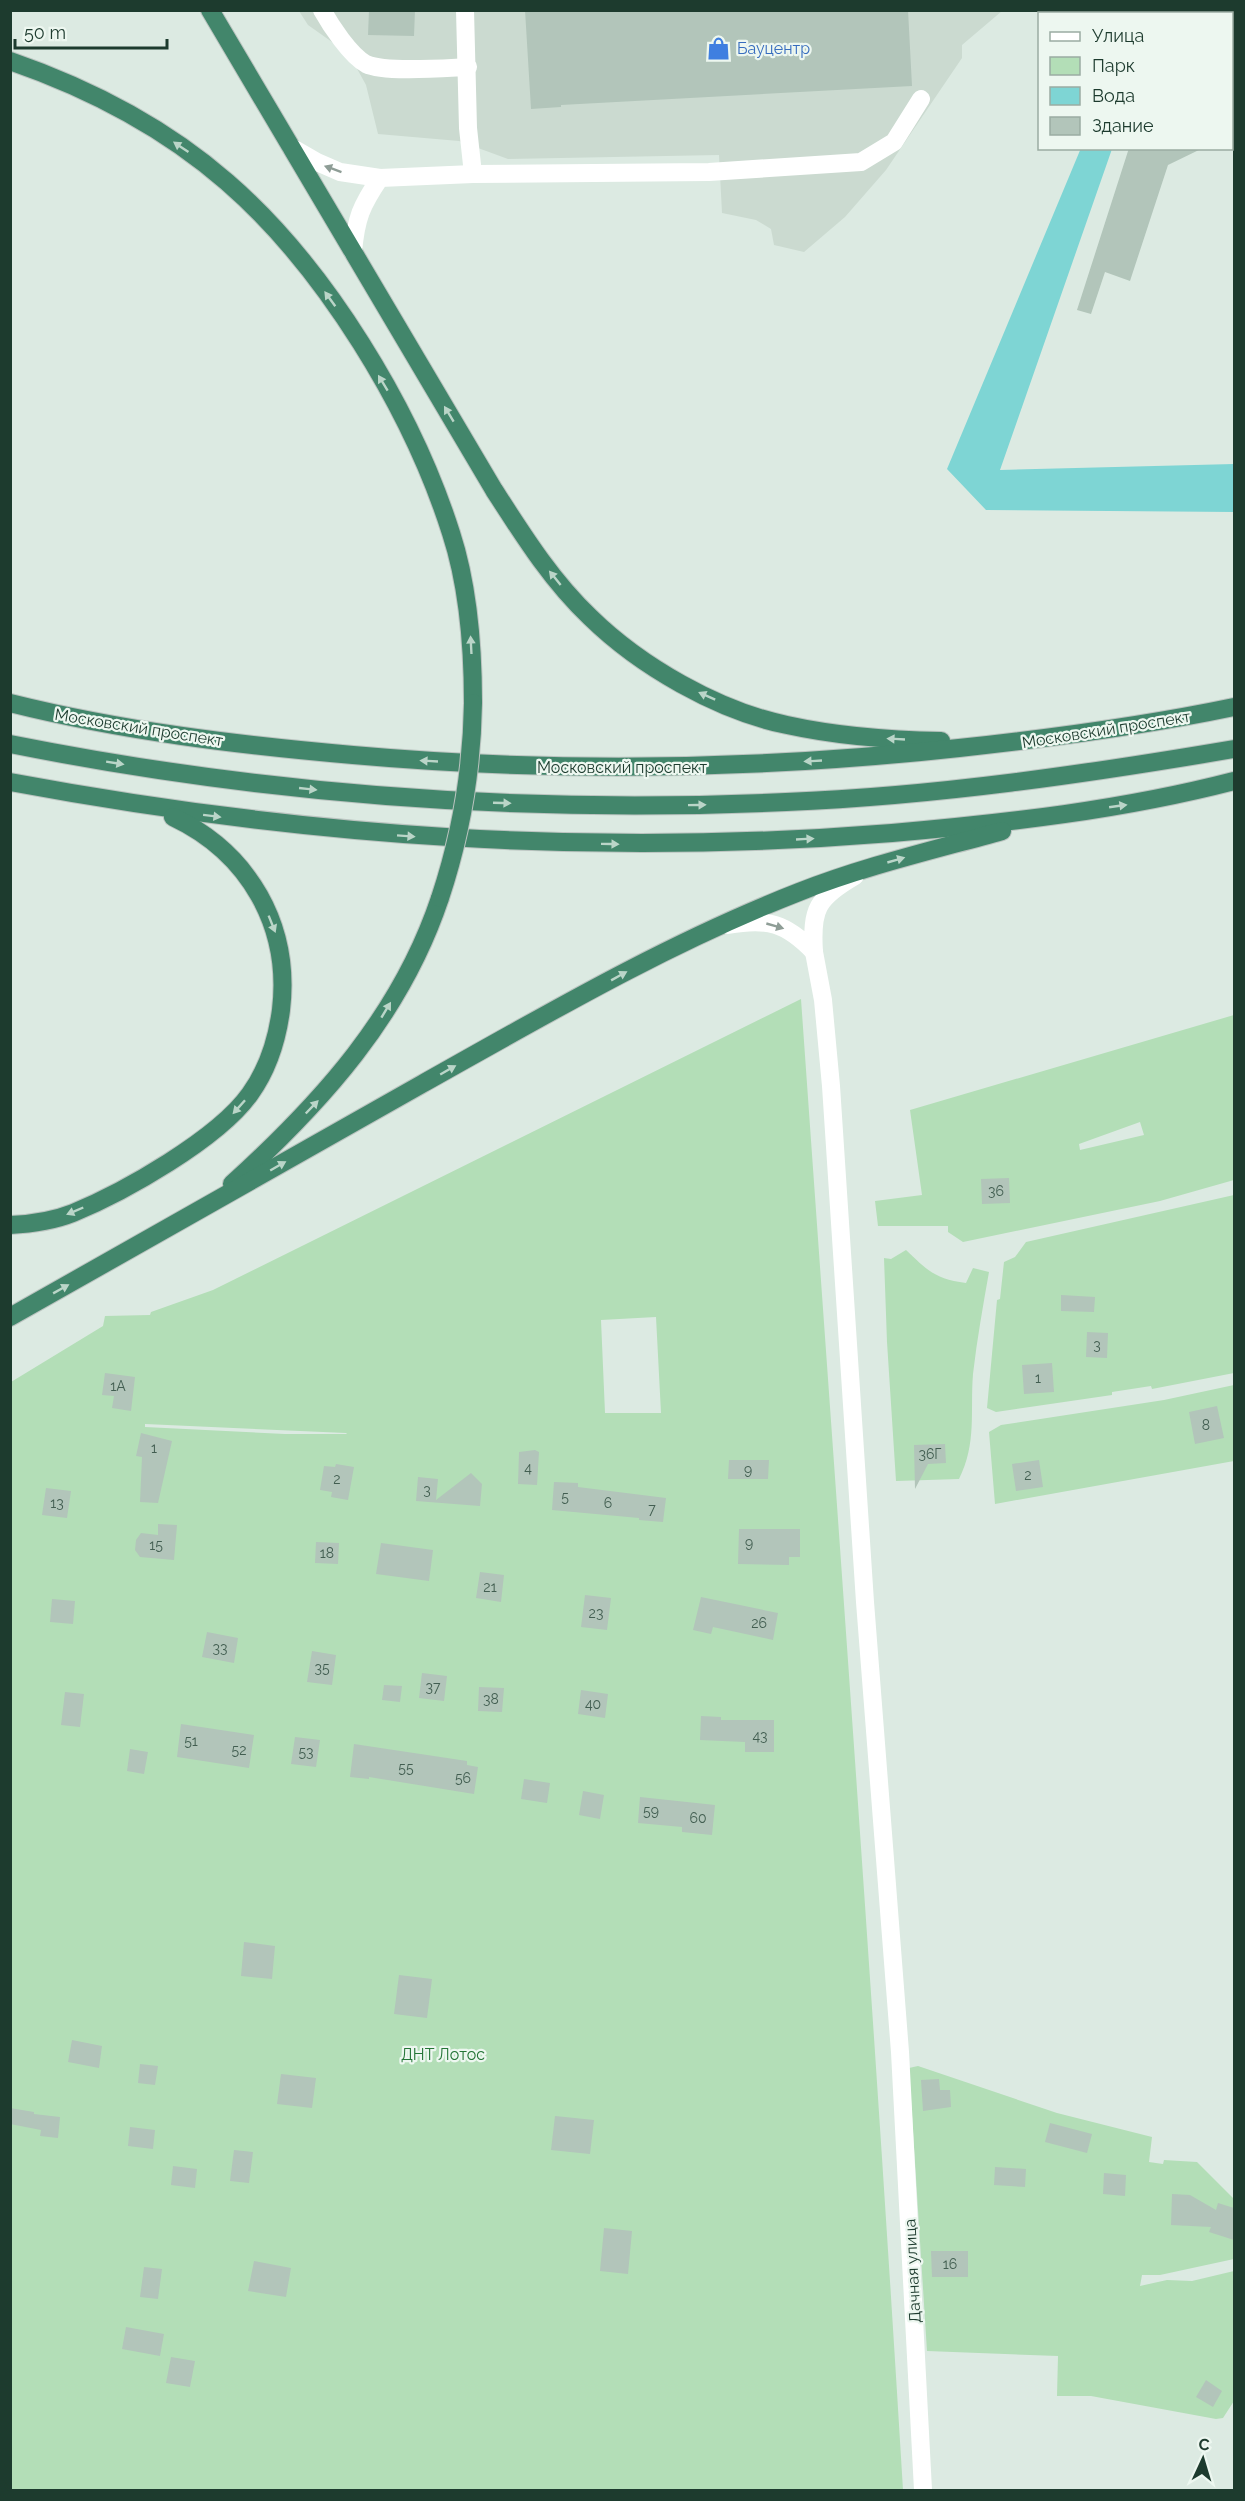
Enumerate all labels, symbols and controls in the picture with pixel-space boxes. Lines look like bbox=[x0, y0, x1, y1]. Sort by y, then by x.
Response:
scale bar bbox=[15, 12, 166, 50]
legend bbox=[1038, 12, 1233, 150]
text: 50 m bbox=[24, 22, 66, 43]
text: Улица bbox=[1092, 25, 1144, 46]
shop icon: Бауцентр bbox=[706, 35, 732, 61]
place label: Бауцентр bbox=[737, 39, 810, 58]
text: Парк bbox=[1092, 55, 1135, 76]
text: Вода bbox=[1092, 85, 1135, 106]
text: Здание bbox=[1092, 115, 1154, 136]
one-way arrow bbox=[173, 142, 189, 153]
one-way arrow bbox=[324, 163, 342, 173]
one-way arrow bbox=[325, 292, 337, 307]
one-way arrow bbox=[378, 375, 389, 391]
one-way arrow bbox=[444, 406, 455, 422]
one-way arrow bbox=[549, 571, 562, 586]
one-way arrow bbox=[467, 636, 476, 655]
one-way arrow bbox=[699, 692, 716, 701]
street label: Московский проспект bbox=[53, 705, 225, 750]
street label: Московский проспект bbox=[1021, 707, 1192, 752]
one-way arrow bbox=[887, 734, 906, 743]
one-way arrow bbox=[804, 756, 823, 766]
one-way arrow bbox=[420, 757, 439, 766]
street label: Московский проспект bbox=[537, 758, 707, 777]
one-way arrow bbox=[105, 759, 124, 768]
one-way arrow bbox=[298, 784, 317, 794]
one-way arrow bbox=[493, 798, 512, 808]
one-way arrow bbox=[688, 800, 707, 810]
one-way arrow bbox=[1109, 801, 1128, 810]
one-way arrow bbox=[202, 811, 221, 821]
one-way arrow bbox=[396, 831, 415, 841]
one-way arrow bbox=[795, 834, 814, 843]
one-way arrow bbox=[600, 839, 619, 849]
one-way arrow bbox=[888, 855, 906, 864]
one-way arrow bbox=[268, 915, 277, 933]
one-way arrow bbox=[766, 922, 784, 931]
one-way arrow bbox=[610, 971, 627, 981]
one-way arrow bbox=[381, 1002, 392, 1018]
one-way arrow bbox=[440, 1065, 457, 1075]
one-way arrow bbox=[233, 1099, 246, 1114]
one-way arrow bbox=[305, 1099, 319, 1114]
one-way arrow bbox=[270, 1161, 287, 1171]
house number: 36 bbox=[988, 1183, 1004, 1199]
one-way arrow bbox=[66, 1206, 84, 1216]
one-way arrow bbox=[53, 1284, 70, 1294]
house number: 3 bbox=[1093, 1337, 1101, 1353]
house number: 1 bbox=[1035, 1370, 1041, 1386]
house number: 1А bbox=[110, 1378, 126, 1394]
house number: 8 bbox=[1202, 1417, 1210, 1433]
house number: 1 bbox=[151, 1440, 157, 1456]
house number: 36Г bbox=[918, 1446, 942, 1462]
house number: 4 bbox=[524, 1460, 532, 1476]
house number: 9 bbox=[744, 1462, 752, 1478]
house number: 2 bbox=[1024, 1467, 1032, 1483]
house number: 2 bbox=[333, 1471, 341, 1487]
house number: 3 bbox=[423, 1482, 431, 1498]
house number: 5 bbox=[561, 1489, 569, 1505]
house number: 13 bbox=[50, 1495, 64, 1511]
house number: 6 bbox=[604, 1495, 612, 1511]
house number: 7 bbox=[648, 1501, 656, 1517]
house number: 9 bbox=[745, 1535, 753, 1551]
house number: 15 bbox=[149, 1537, 163, 1553]
house number: 18 bbox=[320, 1545, 334, 1561]
house number: 21 bbox=[483, 1579, 497, 1595]
house number: 23 bbox=[589, 1605, 603, 1621]
house number: 26 bbox=[751, 1615, 767, 1631]
house number: 33 bbox=[213, 1640, 227, 1656]
house number: 35 bbox=[314, 1660, 330, 1676]
house number: 37 bbox=[426, 1679, 441, 1695]
house number: 38 bbox=[483, 1691, 499, 1707]
house number: 40 bbox=[585, 1696, 601, 1712]
house number: 43 bbox=[752, 1728, 768, 1744]
house number: 51 bbox=[184, 1733, 198, 1749]
house number: 52 bbox=[232, 1742, 246, 1758]
house number: 53 bbox=[298, 1744, 314, 1760]
house number: 55 bbox=[398, 1760, 414, 1776]
house number: 56 bbox=[455, 1770, 471, 1786]
house number: 59 bbox=[643, 1803, 659, 1819]
house number: 60 bbox=[689, 1810, 707, 1826]
park label: ДНТ Лотос bbox=[401, 2045, 485, 2064]
street label: Дачная улица bbox=[900, 2218, 925, 2324]
house number: 16 bbox=[943, 2256, 957, 2272]
north arrow bbox=[1173, 2429, 1233, 2489]
text: С bbox=[1198, 2435, 1210, 2454]

